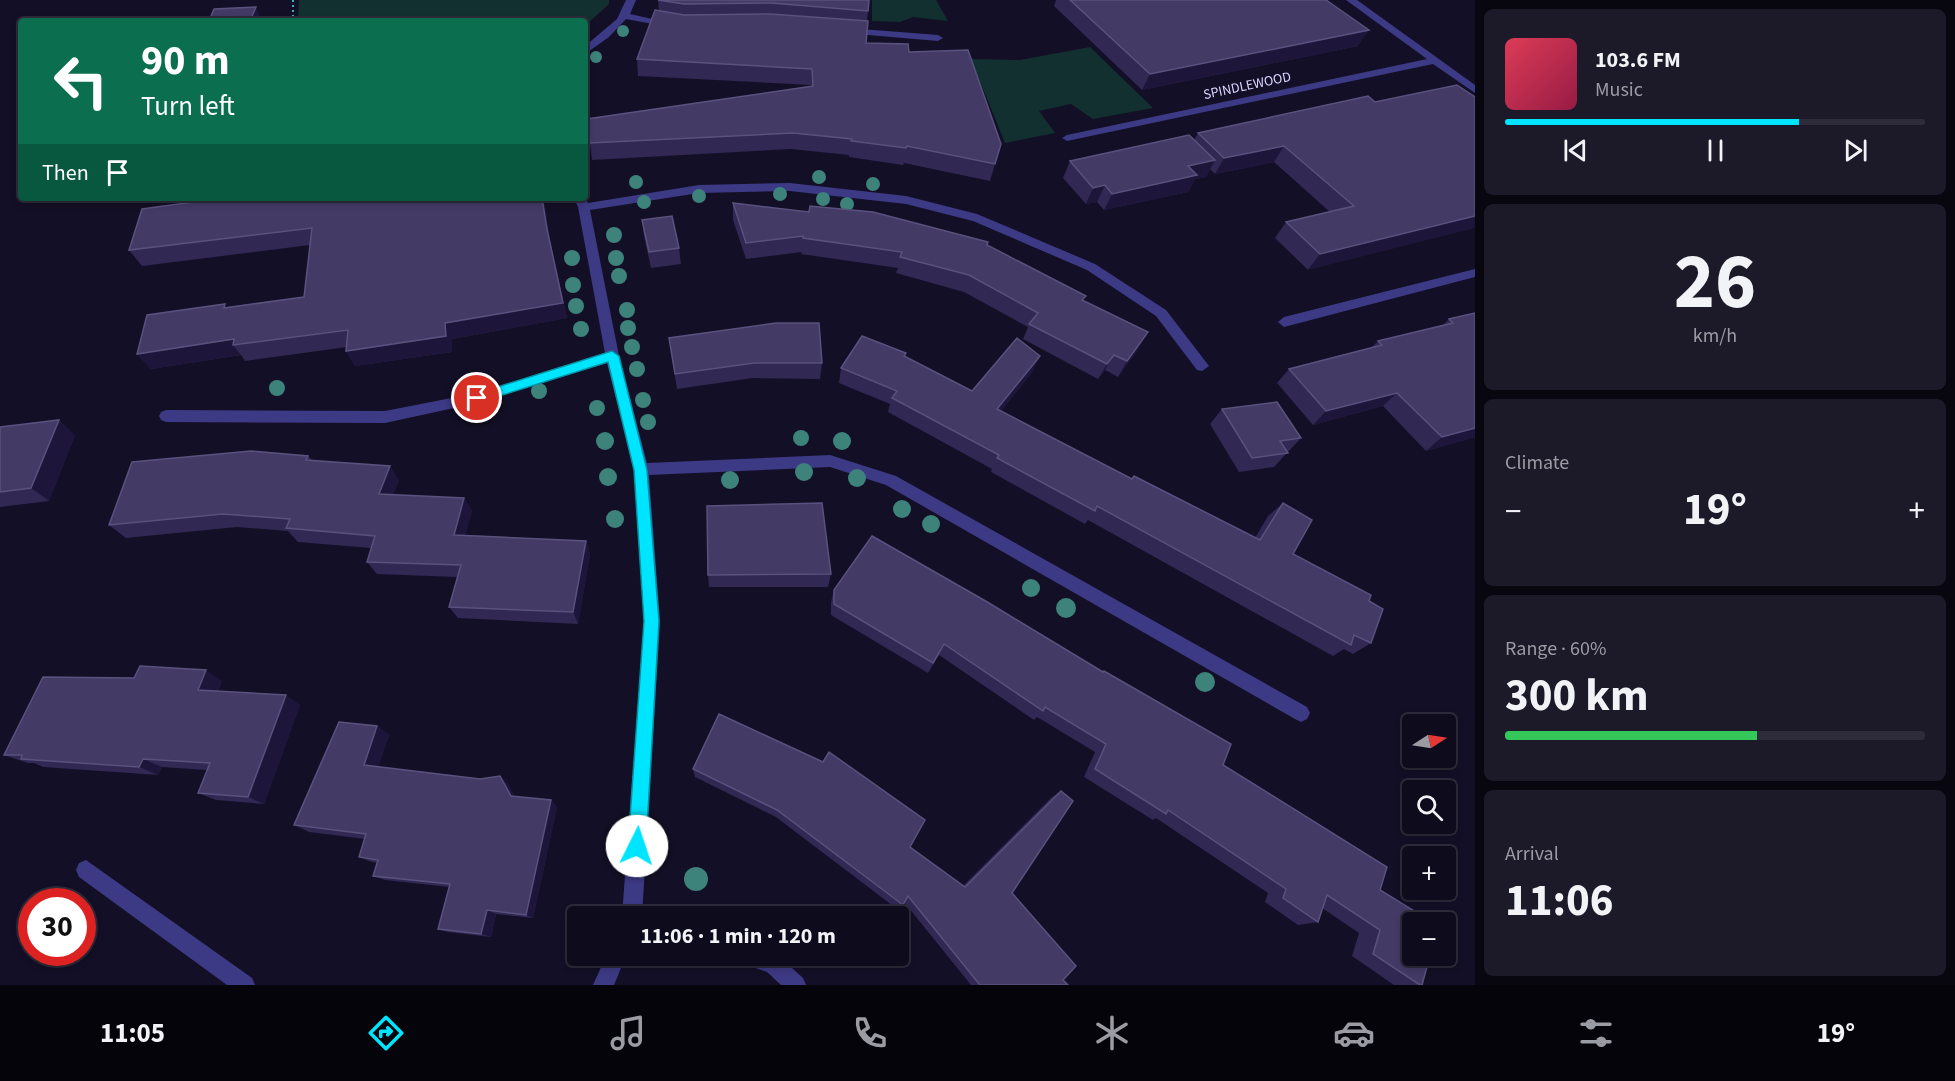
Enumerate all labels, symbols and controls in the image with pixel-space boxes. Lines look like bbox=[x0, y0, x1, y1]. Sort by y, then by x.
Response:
text: 90 m bbox=[141, 31, 230, 91]
icon: left bbox=[42, 42, 120, 120]
text: 103.6 FM bbox=[1595, 44, 1681, 76]
street label: SPINDLEWOOD bbox=[1202, 67, 1293, 105]
text: Music bbox=[1595, 76, 1643, 104]
text: Turn left bbox=[141, 87, 235, 126]
icon: previous bbox=[1559, 134, 1592, 167]
icon: pause bbox=[1699, 134, 1732, 167]
icon: next bbox=[1839, 134, 1872, 167]
icon: arrive bbox=[101, 156, 134, 189]
text: Then bbox=[42, 157, 89, 189]
text: 26 bbox=[1674, 227, 1756, 338]
text: km/h bbox=[1693, 322, 1737, 350]
pin bbox=[451, 372, 502, 423]
icon: arrive bbox=[460, 381, 493, 414]
text: Climate bbox=[1505, 449, 1569, 477]
text: 19° bbox=[1683, 478, 1747, 542]
text: − bbox=[1505, 488, 1521, 535]
text: + bbox=[1909, 488, 1925, 535]
text: Range · 60% bbox=[1505, 635, 1606, 663]
text: 300 km bbox=[1505, 664, 1649, 728]
north arrow bbox=[1402, 714, 1456, 768]
map controls bbox=[1402, 714, 1456, 966]
button: search bbox=[1402, 780, 1456, 834]
position arrow bbox=[605, 814, 669, 878]
text: Arrival bbox=[1505, 840, 1559, 868]
button: + bbox=[1402, 846, 1456, 900]
text: 11:06 bbox=[1505, 869, 1614, 933]
speed limit sign: 30 bbox=[18, 888, 96, 966]
button: − bbox=[1402, 912, 1456, 966]
text: 11:06 · 1 min · 120 m bbox=[640, 920, 836, 952]
icon: directions bbox=[365, 1012, 407, 1054]
icon: music bbox=[607, 1012, 649, 1054]
icon: phone bbox=[849, 1012, 891, 1054]
icon: climate bbox=[1091, 1012, 1133, 1054]
icon: car bbox=[1333, 1012, 1375, 1054]
icon: filters bbox=[1575, 1012, 1617, 1054]
text: 11:05 bbox=[100, 1014, 165, 1053]
text: 19° bbox=[1817, 1014, 1855, 1053]

